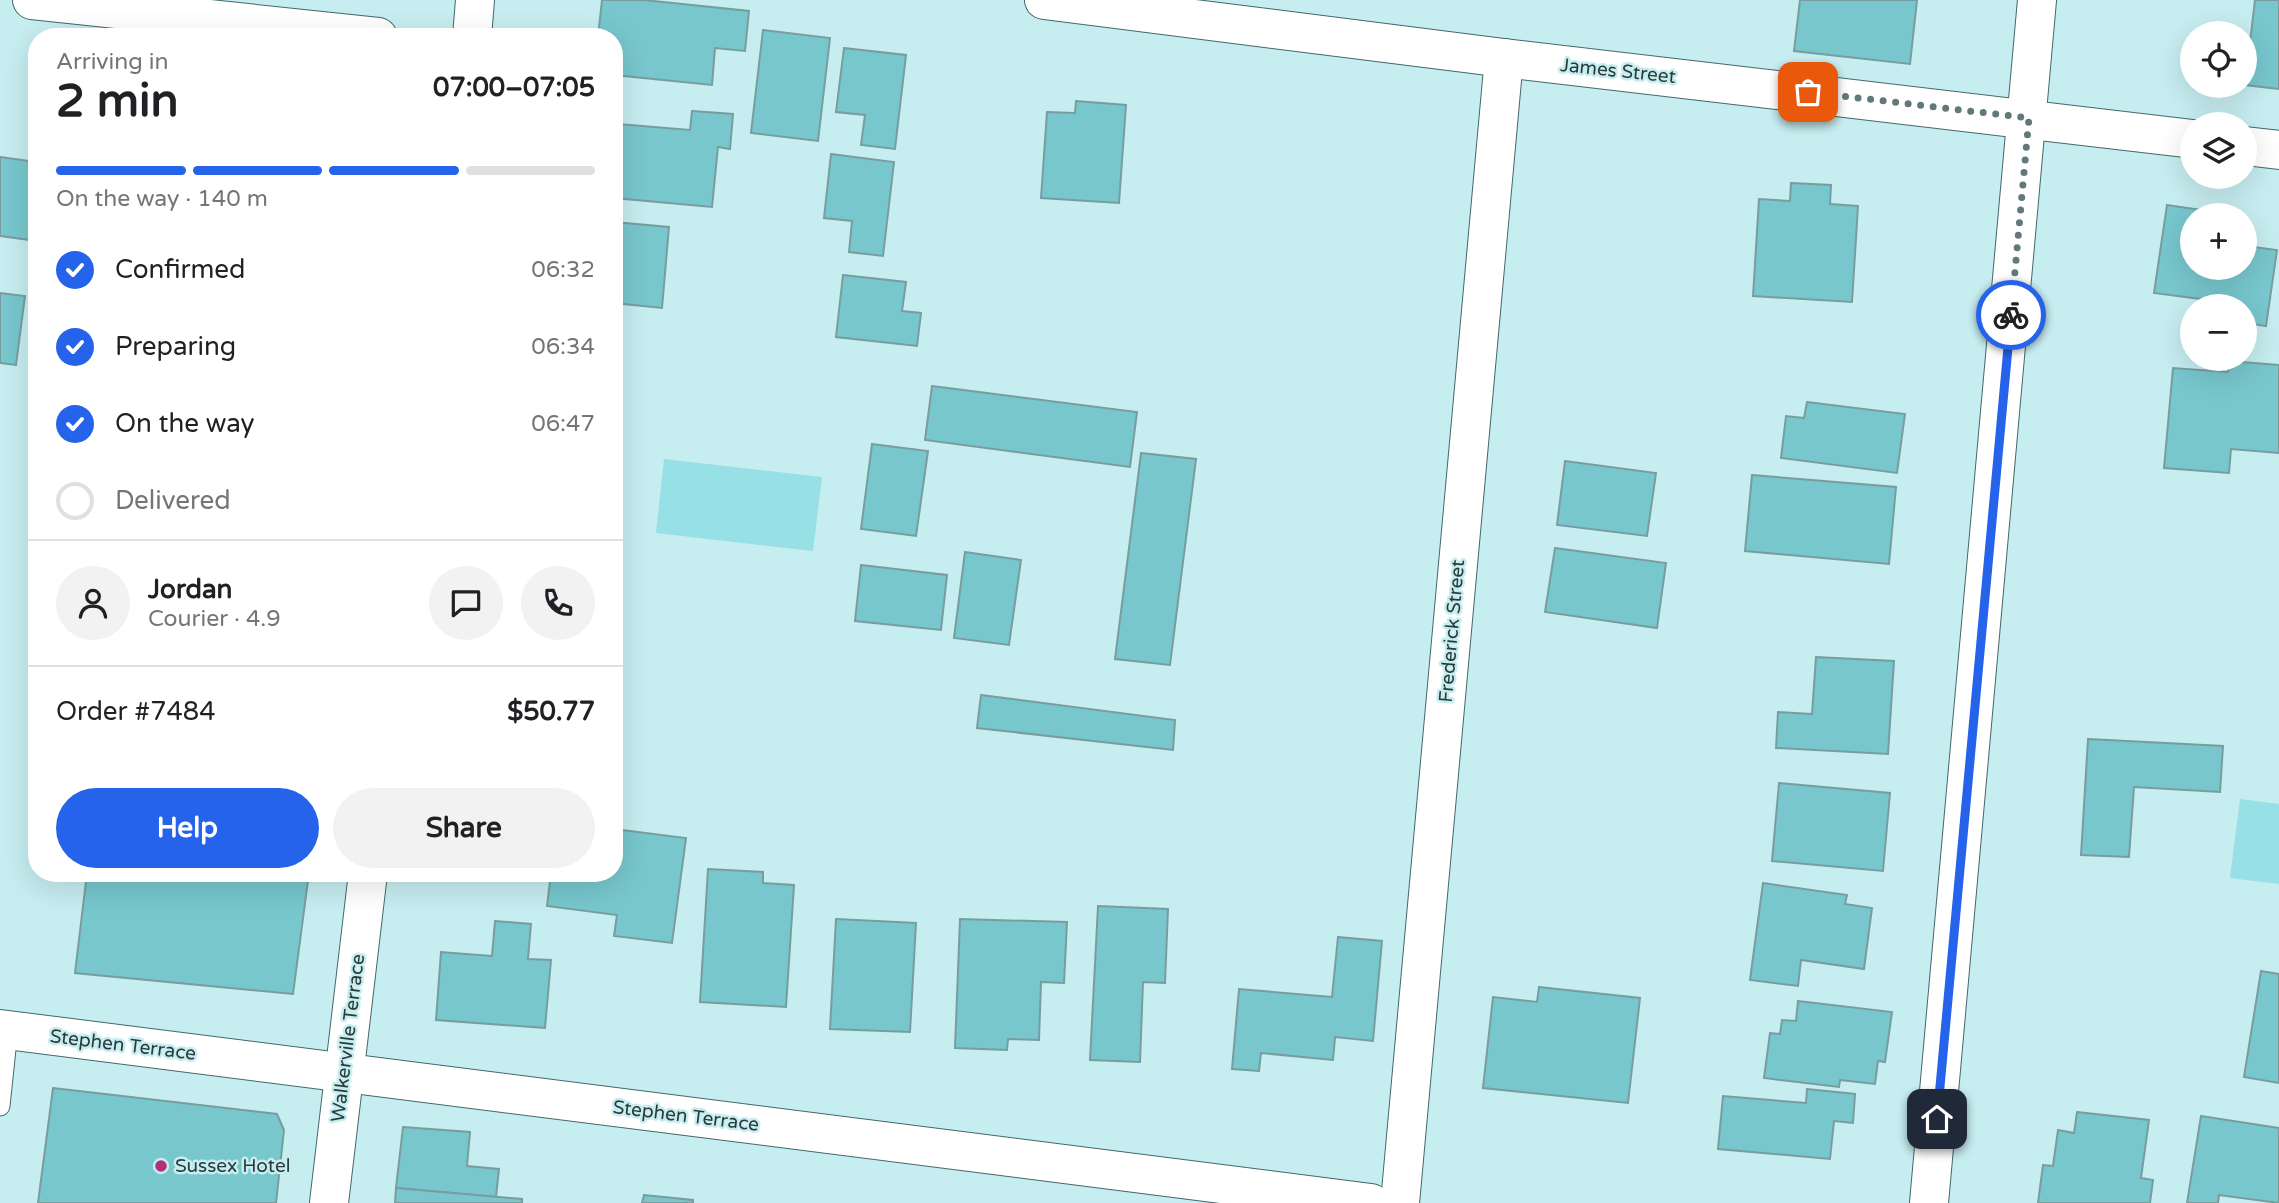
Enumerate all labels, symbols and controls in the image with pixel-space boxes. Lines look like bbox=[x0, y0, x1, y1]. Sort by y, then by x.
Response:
map controls bbox=[2180, 21, 2257, 371]
button: locate bbox=[2180, 21, 2257, 98]
text: Arriving in bbox=[56, 48, 169, 76]
street label: James Street bbox=[1559, 54, 1677, 88]
pin bbox=[1778, 62, 1838, 122]
text: 07:00–07:05 bbox=[433, 72, 595, 103]
icon: bag bbox=[1789, 73, 1827, 111]
text: 2 min bbox=[56, 74, 179, 129]
button: layers bbox=[2180, 112, 2257, 189]
text: On the way · 140 m bbox=[56, 185, 268, 213]
button: + bbox=[2180, 203, 2257, 280]
icon: check bbox=[56, 251, 94, 289]
text: Confirmed bbox=[115, 254, 245, 285]
text: 06:32 bbox=[531, 256, 595, 284]
courier bbox=[1976, 280, 2046, 350]
button: − bbox=[2180, 294, 2257, 371]
icon: bike bbox=[1992, 296, 2030, 334]
icon: check bbox=[56, 328, 94, 366]
text: Preparing bbox=[115, 331, 236, 362]
text: 06:34 bbox=[531, 333, 595, 361]
icon: check bbox=[56, 405, 94, 443]
text: On the way bbox=[115, 408, 255, 439]
text: 06:47 bbox=[531, 410, 595, 438]
text: Delivered bbox=[115, 485, 231, 516]
street label: Frederick Street bbox=[1435, 559, 1469, 703]
button: person bbox=[56, 566, 130, 640]
button: chat bbox=[429, 566, 503, 640]
button: phone bbox=[521, 566, 595, 640]
text: Jordan bbox=[148, 574, 232, 605]
text: Courier · 4.9 bbox=[148, 605, 281, 633]
text: Order #7484 bbox=[56, 696, 216, 727]
text: $50.77 bbox=[507, 696, 595, 727]
button: Help bbox=[56, 788, 319, 868]
button: Share bbox=[333, 788, 595, 868]
street label: Walkerville Terrace bbox=[327, 953, 369, 1123]
street label: Stephen Terrace bbox=[49, 1025, 197, 1065]
pin bbox=[1907, 1089, 1967, 1149]
street label: Stephen Terrace bbox=[612, 1096, 760, 1136]
icon: home bbox=[1918, 1100, 1956, 1138]
place label: Sussex Hotel bbox=[175, 1155, 290, 1177]
marker: Sussex Hotel bbox=[153, 1158, 169, 1174]

